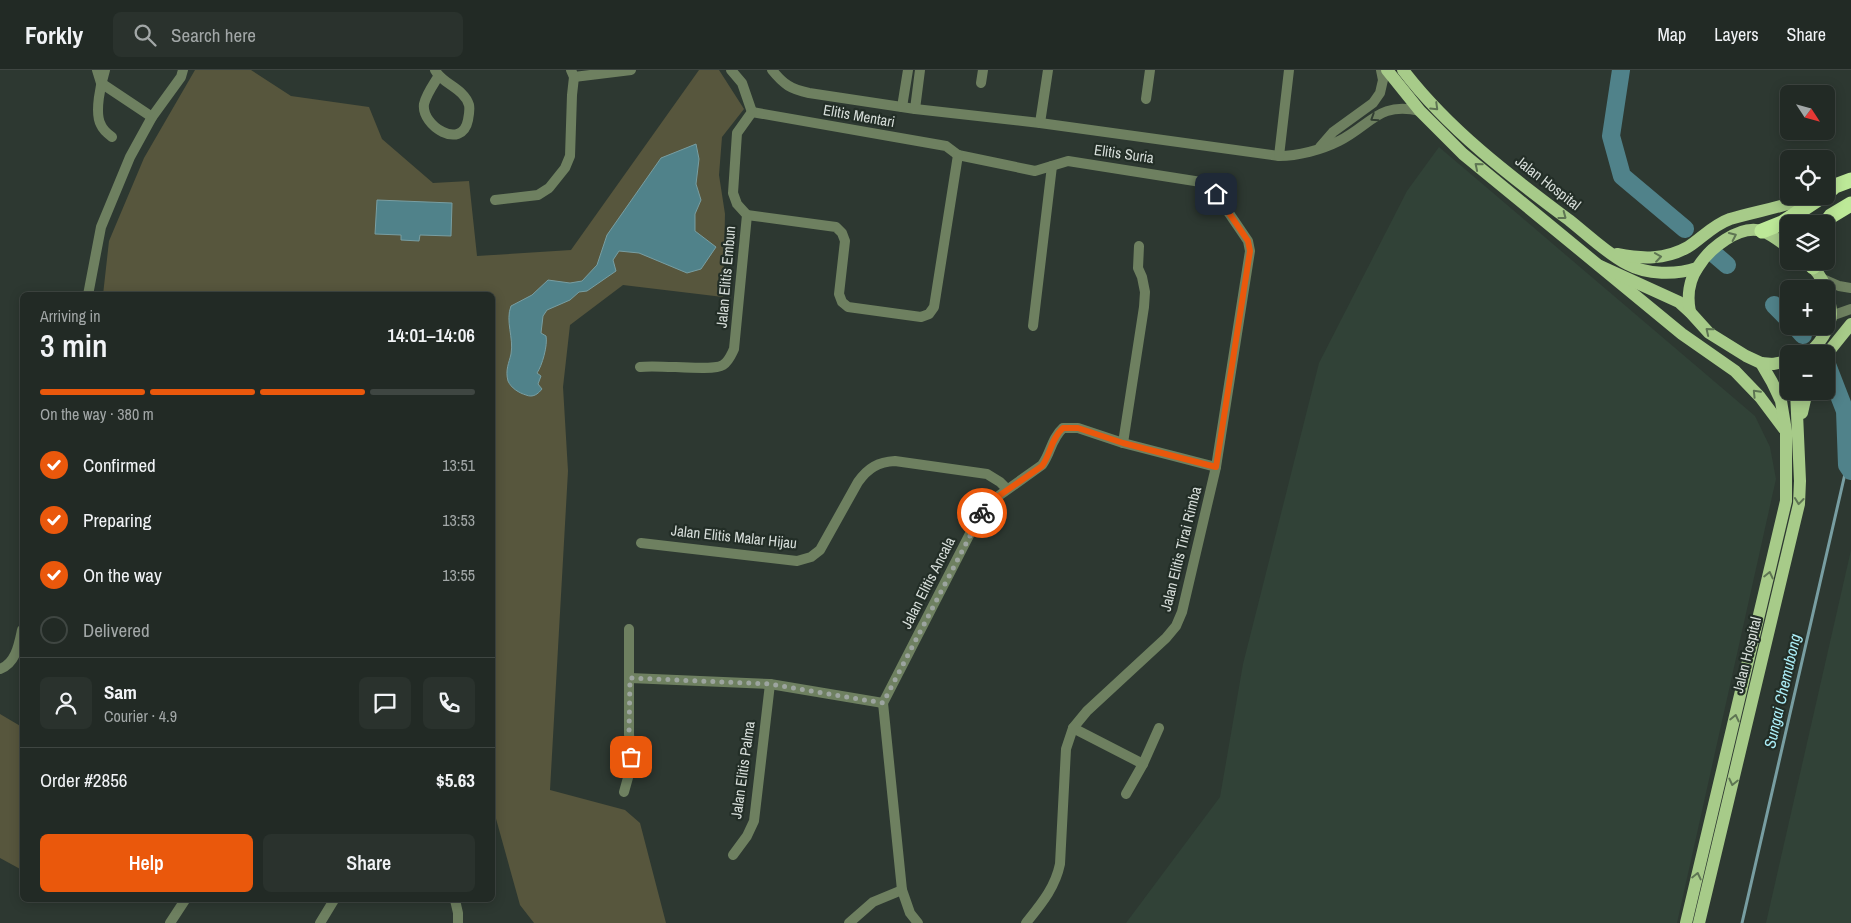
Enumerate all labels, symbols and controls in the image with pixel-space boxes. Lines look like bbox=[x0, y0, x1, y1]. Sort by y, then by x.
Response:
search box bbox=[113, 12, 463, 57]
text: Forkly bbox=[25, 19, 83, 51]
icon: search bbox=[131, 21, 159, 49]
text: Search here bbox=[171, 22, 256, 48]
text: Map bbox=[1658, 22, 1686, 47]
text: Layers bbox=[1714, 22, 1759, 47]
text: Share bbox=[1787, 22, 1826, 47]
north arrow bbox=[1780, 85, 1835, 140]
map controls bbox=[1780, 85, 1835, 400]
street label: Elitis Mentari bbox=[822, 99, 897, 132]
one-way arrow bbox=[1429, 101, 1438, 110]
one-way arrow bbox=[1370, 112, 1379, 122]
street label: Elitis Suria bbox=[1093, 139, 1155, 168]
street label: Jalan Hospital bbox=[1511, 150, 1585, 215]
button: locate bbox=[1780, 150, 1835, 205]
one-way arrow bbox=[1474, 162, 1483, 171]
pin bbox=[1195, 173, 1237, 215]
icon: home bbox=[1202, 180, 1230, 208]
one-way arrow bbox=[1557, 210, 1567, 219]
button: layers bbox=[1780, 215, 1835, 270]
street label: Jalan Elitis Embun bbox=[711, 225, 740, 329]
one-way arrow bbox=[1728, 232, 1737, 242]
one-way arrow bbox=[1654, 252, 1662, 263]
button: + bbox=[1780, 280, 1835, 335]
text: Arriving in bbox=[40, 305, 101, 327]
text: 14:01–14:06 bbox=[387, 322, 475, 348]
text: 3 min bbox=[40, 324, 108, 367]
one-way arrow bbox=[1706, 329, 1715, 337]
button: − bbox=[1780, 345, 1835, 400]
one-way arrow bbox=[1753, 390, 1762, 399]
text: On the way · 380 m bbox=[40, 403, 154, 425]
icon: check bbox=[40, 451, 68, 479]
text: Confirmed bbox=[83, 452, 156, 478]
text: 13:51 bbox=[442, 454, 475, 476]
street label: Jalan Elitis Tirai Rimba bbox=[1155, 484, 1206, 614]
courier bbox=[957, 488, 1007, 538]
one-way arrow bbox=[1794, 497, 1805, 505]
icon: bike bbox=[968, 499, 996, 527]
icon: check bbox=[40, 506, 68, 534]
text: Preparing bbox=[83, 507, 151, 533]
text: 13:53 bbox=[442, 509, 475, 531]
street label: Jalan Elitis Malar Hijau bbox=[670, 519, 798, 554]
street label: Jalan Elitis Ancala bbox=[895, 533, 960, 632]
icon: check bbox=[40, 561, 68, 589]
text: On the way bbox=[83, 562, 162, 588]
text: 13:55 bbox=[442, 564, 475, 586]
one-way arrow bbox=[1763, 570, 1774, 579]
street label: Jalan Hospital bbox=[1727, 615, 1766, 695]
text: Delivered bbox=[83, 617, 150, 643]
water label: Sungai Chemubong bbox=[1758, 632, 1806, 750]
button: person bbox=[40, 677, 92, 729]
button: chat bbox=[359, 677, 411, 729]
button: phone bbox=[423, 677, 475, 729]
text: Sam bbox=[104, 679, 137, 705]
text: Courier · 4.9 bbox=[104, 705, 177, 727]
one-way arrow bbox=[1729, 713, 1740, 722]
street label: Jalan Elitis Palma bbox=[725, 720, 760, 820]
pin bbox=[610, 736, 652, 778]
icon: bag bbox=[617, 743, 645, 771]
text: Order #2856 bbox=[40, 767, 127, 793]
text: $5.63 bbox=[436, 767, 475, 793]
one-way arrow bbox=[1728, 777, 1739, 786]
button: Help bbox=[40, 834, 253, 892]
button: Share bbox=[263, 834, 475, 892]
one-way arrow bbox=[1691, 871, 1702, 880]

